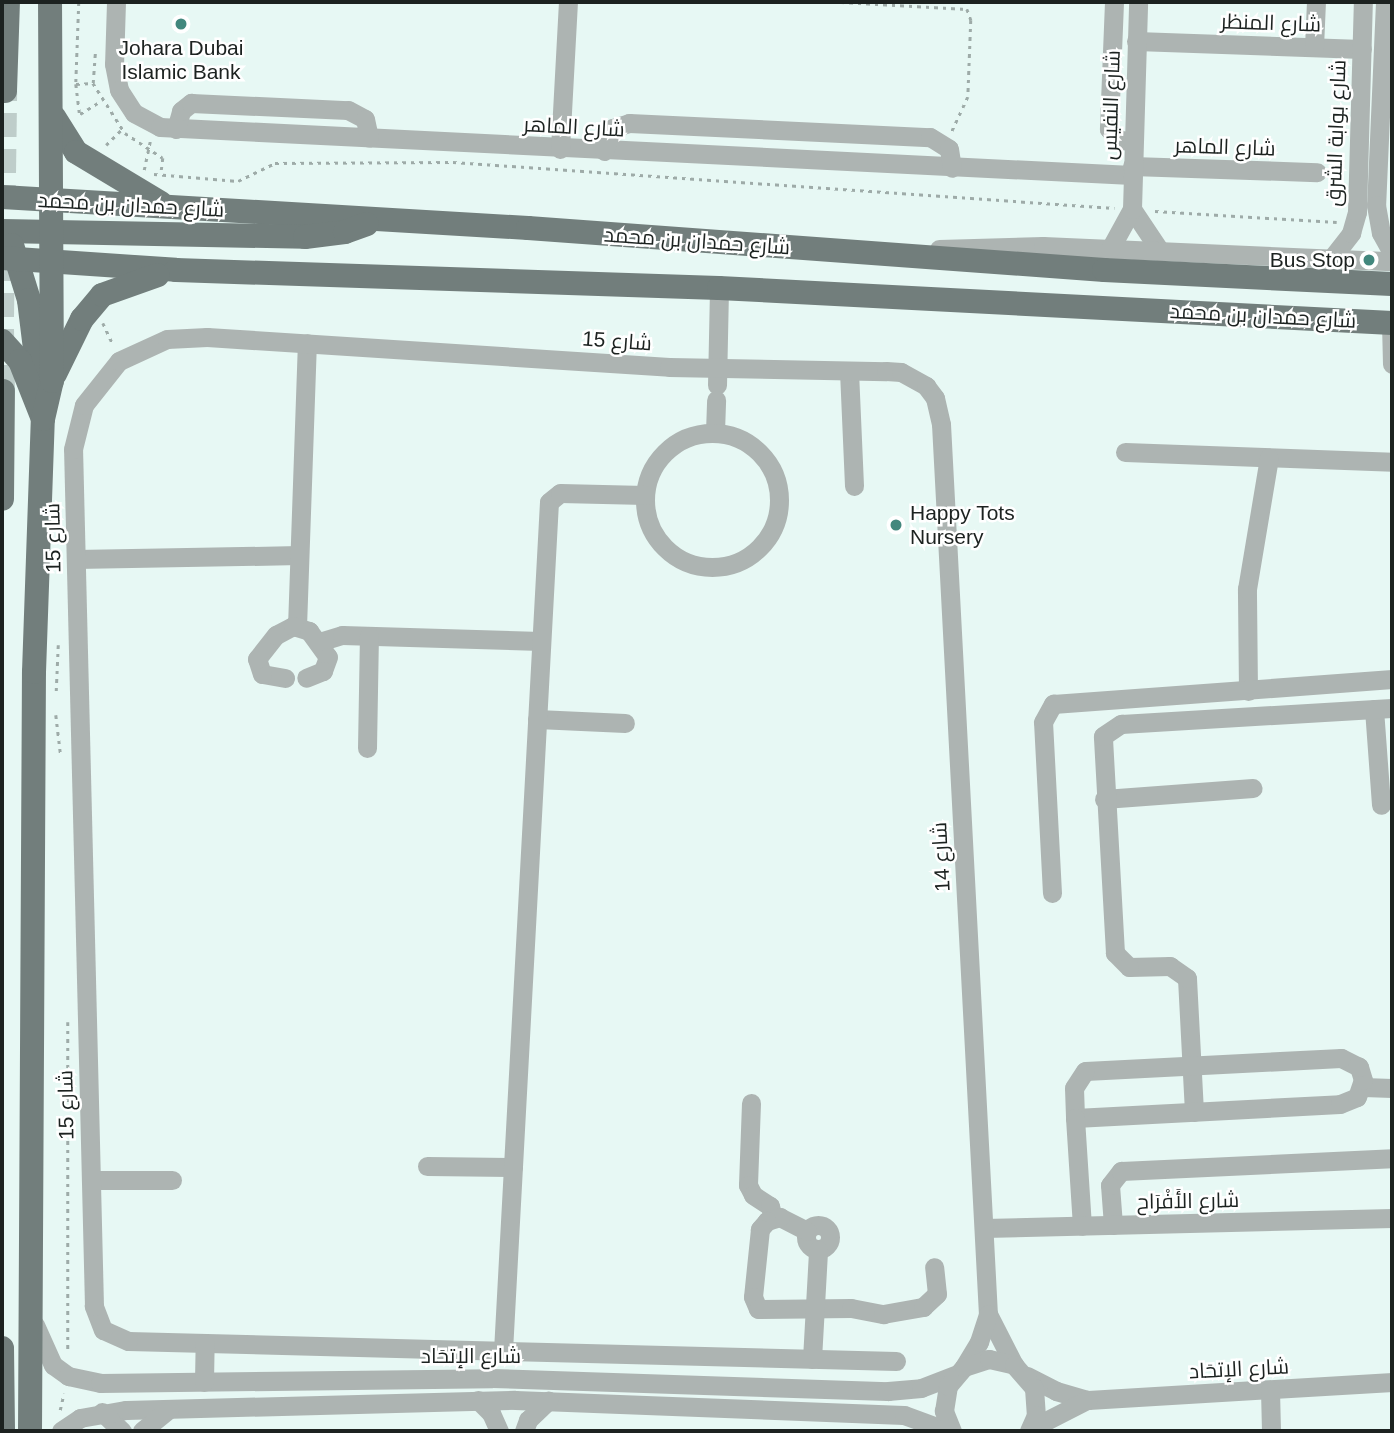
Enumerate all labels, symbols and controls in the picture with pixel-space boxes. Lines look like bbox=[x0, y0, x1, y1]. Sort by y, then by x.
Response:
street label: شارع المنظر bbox=[1220, 9, 1322, 37]
marker: Johara Dubai Islamic Bank bbox=[173, 16, 189, 32]
place label: Johara Dubai Islamic Bank bbox=[119, 35, 243, 85]
street label: شارع النفيس bbox=[1096, 50, 1126, 160]
street label: شارع بوابة الشرق bbox=[1321, 59, 1351, 207]
street label: شارع الماهر bbox=[523, 112, 625, 142]
street label: شارع الماهر bbox=[1174, 133, 1276, 161]
street label: شارع حمدان بن محمد bbox=[37, 188, 225, 222]
street label: شارع حمدان بن محمد bbox=[603, 222, 791, 260]
place label: Bus Stop bbox=[1270, 247, 1355, 273]
marker: Bus Stop bbox=[1361, 252, 1377, 268]
street label: شارع حمدان بن محمد bbox=[1169, 299, 1357, 333]
street label: شارع 15 bbox=[581, 326, 653, 356]
place label: Happy Tots Nursery bbox=[910, 500, 1015, 550]
street label: شارع 15 bbox=[40, 503, 66, 573]
marker: Happy Tots Nursery bbox=[888, 517, 904, 533]
street label: شارع 14 bbox=[927, 821, 955, 893]
street label: شارع 15 bbox=[53, 1070, 79, 1140]
street label: شارع الأَفْرَاح bbox=[1137, 1188, 1239, 1214]
street label: شارع الإتحَاد bbox=[421, 1343, 521, 1369]
street label: شارع الإتحَاد bbox=[1188, 1354, 1290, 1384]

